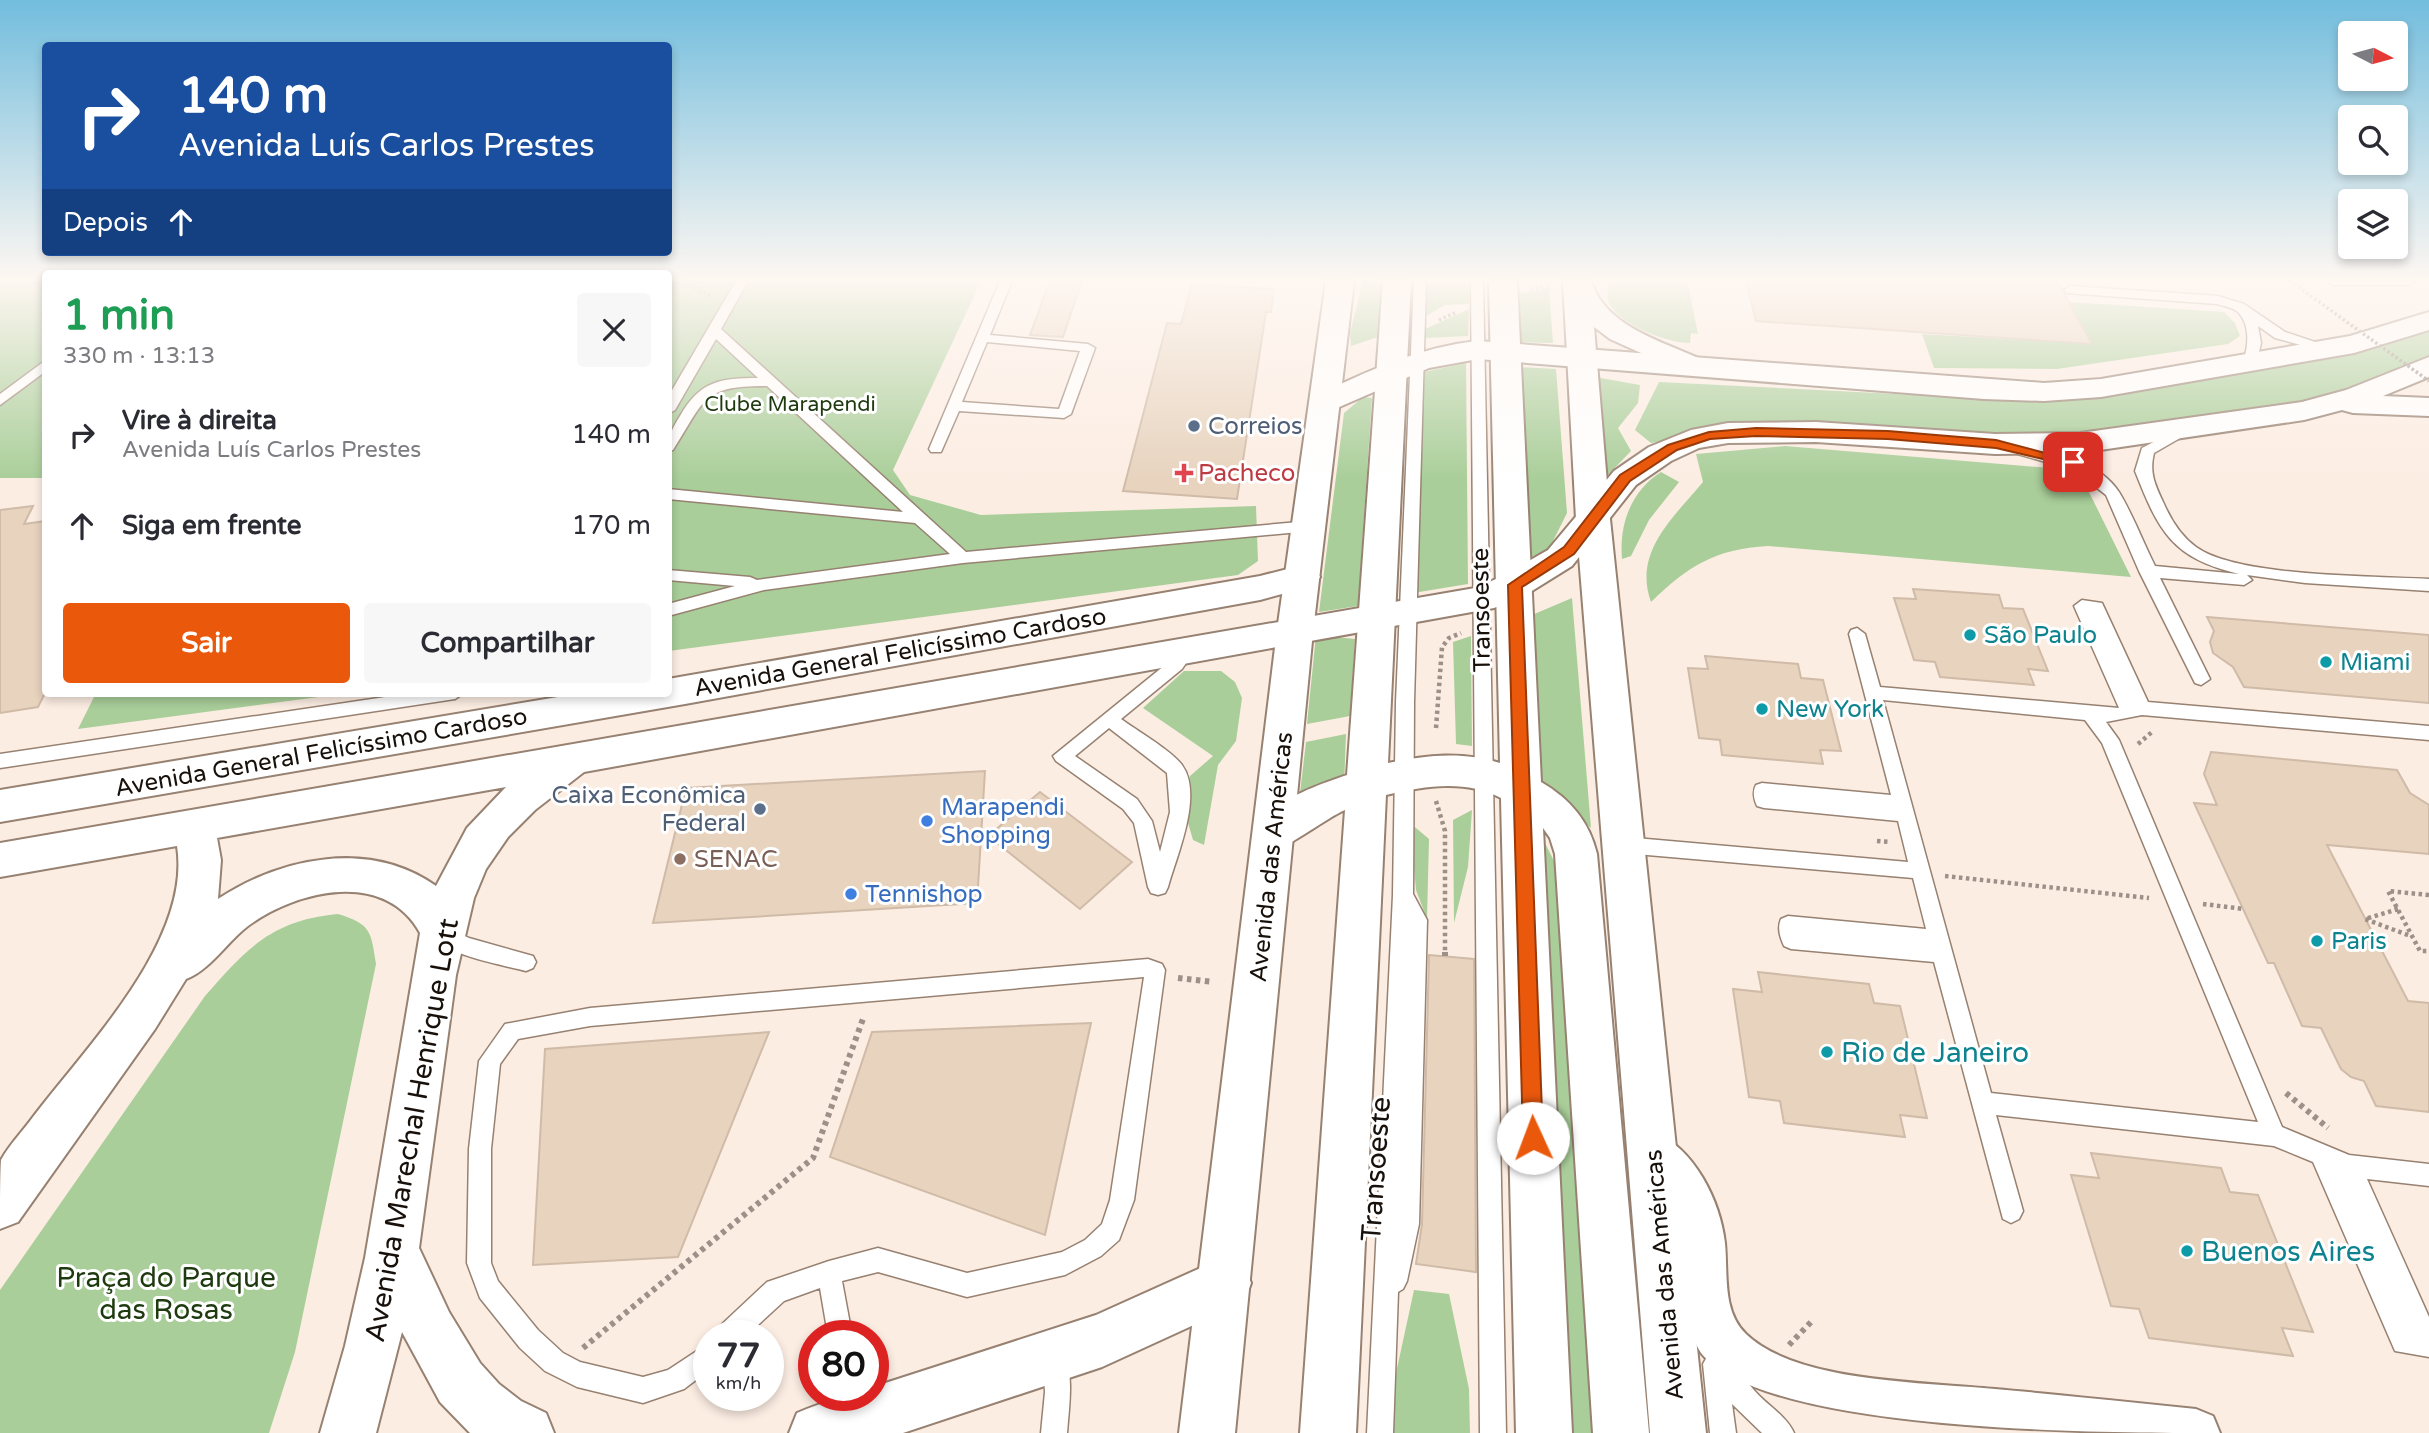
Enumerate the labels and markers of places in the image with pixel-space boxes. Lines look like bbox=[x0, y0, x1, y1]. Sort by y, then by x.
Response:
place label: Correios bbox=[1208, 412, 1303, 441]
marker: Correios bbox=[1186, 418, 1202, 434]
pin bbox=[2043, 432, 2103, 492]
place label: Pacheco bbox=[1198, 459, 1295, 488]
marker: Pacheco bbox=[1176, 465, 1192, 481]
place label: São Paulo bbox=[1984, 621, 2097, 650]
marker: São Paulo bbox=[1962, 627, 1978, 643]
place label: Miami bbox=[2340, 648, 2410, 677]
marker: Miami bbox=[2318, 654, 2334, 670]
place label: New York bbox=[1776, 695, 1884, 724]
marker: New York bbox=[1754, 701, 1770, 717]
place label: Caixa Econômica Federal bbox=[551, 781, 746, 838]
place label: Marapendi Shopping bbox=[941, 793, 1065, 850]
marker: Caixa Econômica Federal bbox=[752, 801, 768, 817]
marker: Marapendi Shopping bbox=[919, 813, 935, 829]
place label: SENAC bbox=[694, 845, 778, 874]
marker: SENAC bbox=[672, 851, 688, 867]
place label: Tennishop bbox=[865, 880, 983, 909]
marker: Tennishop bbox=[843, 886, 859, 902]
place label: Paris bbox=[2331, 927, 2387, 956]
marker: Paris bbox=[2309, 933, 2325, 949]
place label: Rio de Janeiro bbox=[1841, 1036, 2029, 1070]
marker: Rio de Janeiro bbox=[1819, 1044, 1835, 1060]
place label: Buenos Aires bbox=[2201, 1235, 2375, 1269]
marker: Buenos Aires bbox=[2179, 1243, 2195, 1259]

